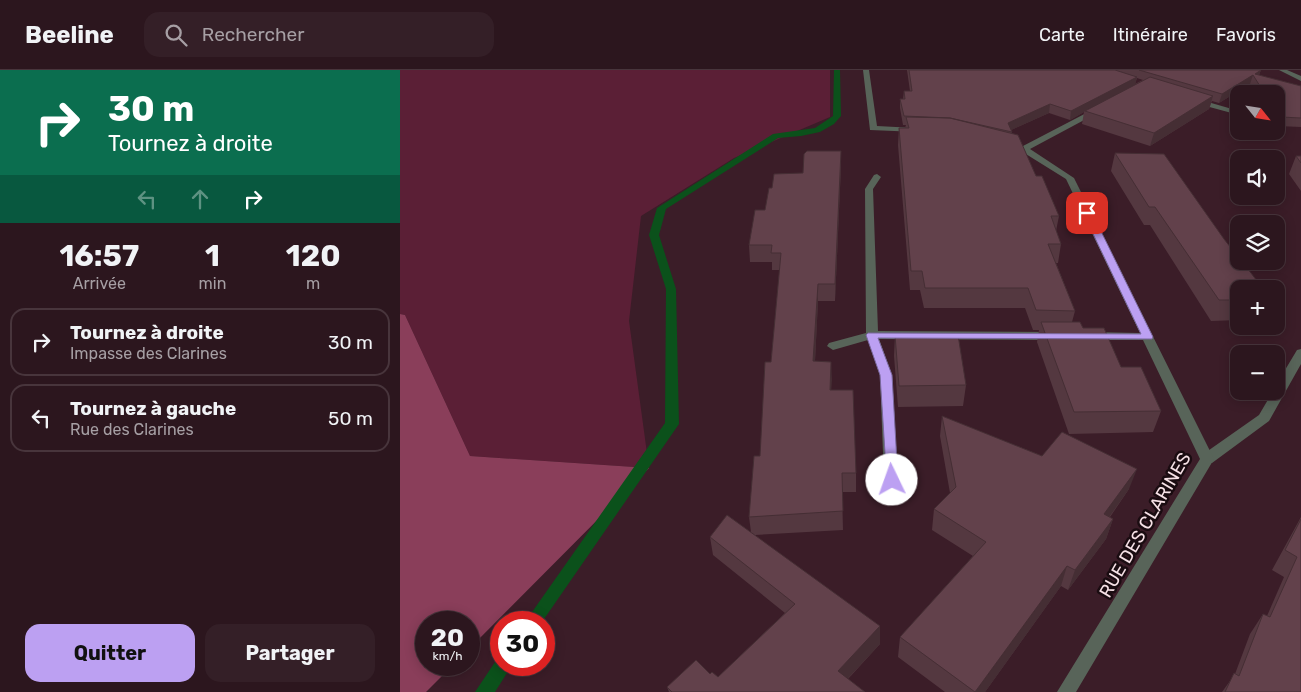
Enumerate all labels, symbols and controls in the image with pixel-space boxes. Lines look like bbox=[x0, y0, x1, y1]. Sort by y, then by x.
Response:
search box bbox=[144, 12, 494, 57]
text: Beeline bbox=[25, 21, 114, 49]
icon: search bbox=[162, 21, 190, 49]
text: Rechercher bbox=[202, 23, 304, 46]
text: Carte bbox=[1039, 24, 1085, 46]
text: Itinéraire bbox=[1113, 24, 1188, 46]
text: Favoris bbox=[1216, 24, 1276, 46]
north arrow bbox=[1230, 85, 1285, 140]
map controls bbox=[1230, 85, 1285, 400]
text: 30 m bbox=[108, 88, 194, 130]
icon: right bbox=[25, 90, 90, 155]
text: Tournez à droite bbox=[108, 130, 273, 157]
button: sound bbox=[1230, 150, 1285, 205]
icon: left bbox=[133, 185, 161, 213]
icon: ahead bbox=[186, 185, 214, 213]
icon: right bbox=[239, 185, 267, 213]
pin bbox=[1066, 192, 1108, 234]
icon: arrive bbox=[1073, 199, 1101, 227]
button: layers bbox=[1230, 215, 1285, 270]
text: 16:57 bbox=[59, 238, 139, 274]
text: 1 bbox=[205, 238, 220, 274]
text: 120 bbox=[286, 238, 341, 274]
text: Arrivée bbox=[73, 274, 126, 293]
text: min bbox=[199, 274, 226, 293]
text: m bbox=[306, 274, 320, 293]
button: + bbox=[1230, 280, 1285, 335]
text: Tournez à droite bbox=[70, 321, 224, 344]
icon: right bbox=[27, 328, 55, 356]
text: 30 m bbox=[328, 331, 373, 354]
text: Impasse des Clarines bbox=[70, 344, 227, 363]
button: − bbox=[1230, 345, 1285, 400]
text: Tournez à gauche bbox=[70, 397, 236, 420]
icon: left bbox=[27, 404, 55, 432]
text: 50 m bbox=[328, 407, 373, 430]
text: Rue des Clarines bbox=[70, 420, 194, 439]
street label: RUE DES CLARINES bbox=[1094, 448, 1196, 602]
position arrow bbox=[865, 453, 917, 505]
speed limit sign: 30 bbox=[490, 611, 555, 676]
text: 20 bbox=[431, 623, 464, 652]
button: Quitter bbox=[25, 624, 195, 682]
button: Partager bbox=[205, 624, 375, 682]
text: km/h bbox=[433, 649, 462, 663]

